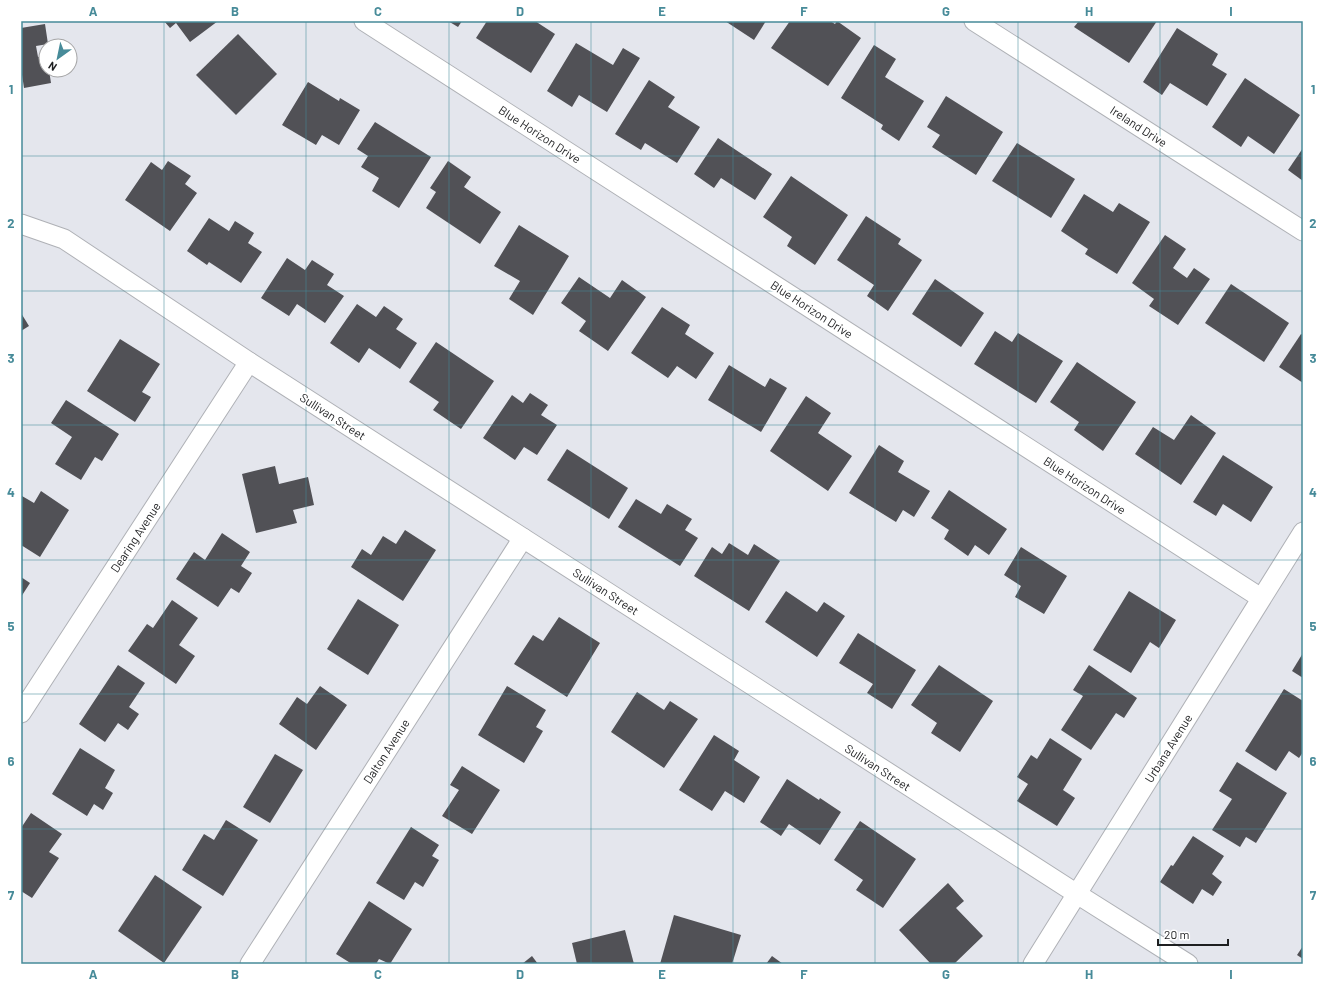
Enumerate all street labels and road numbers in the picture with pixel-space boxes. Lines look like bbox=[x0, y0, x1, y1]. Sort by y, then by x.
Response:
street label: Blue Horizon Drive bbox=[496, 102, 584, 166]
street label: Ireland Drive bbox=[1108, 102, 1170, 150]
street label: Blue Horizon Drive bbox=[768, 277, 856, 341]
street label: Sullivan Street bbox=[298, 390, 368, 442]
street label: Blue Horizon Drive bbox=[1041, 453, 1129, 517]
street label: Dearing Avenue bbox=[107, 499, 163, 575]
street label: Sullivan Street bbox=[571, 565, 641, 617]
street label: Urbana Avenue bbox=[1141, 711, 1195, 785]
street label: Dalton Avenue bbox=[360, 716, 412, 786]
street label: Sullivan Street bbox=[843, 741, 913, 793]

